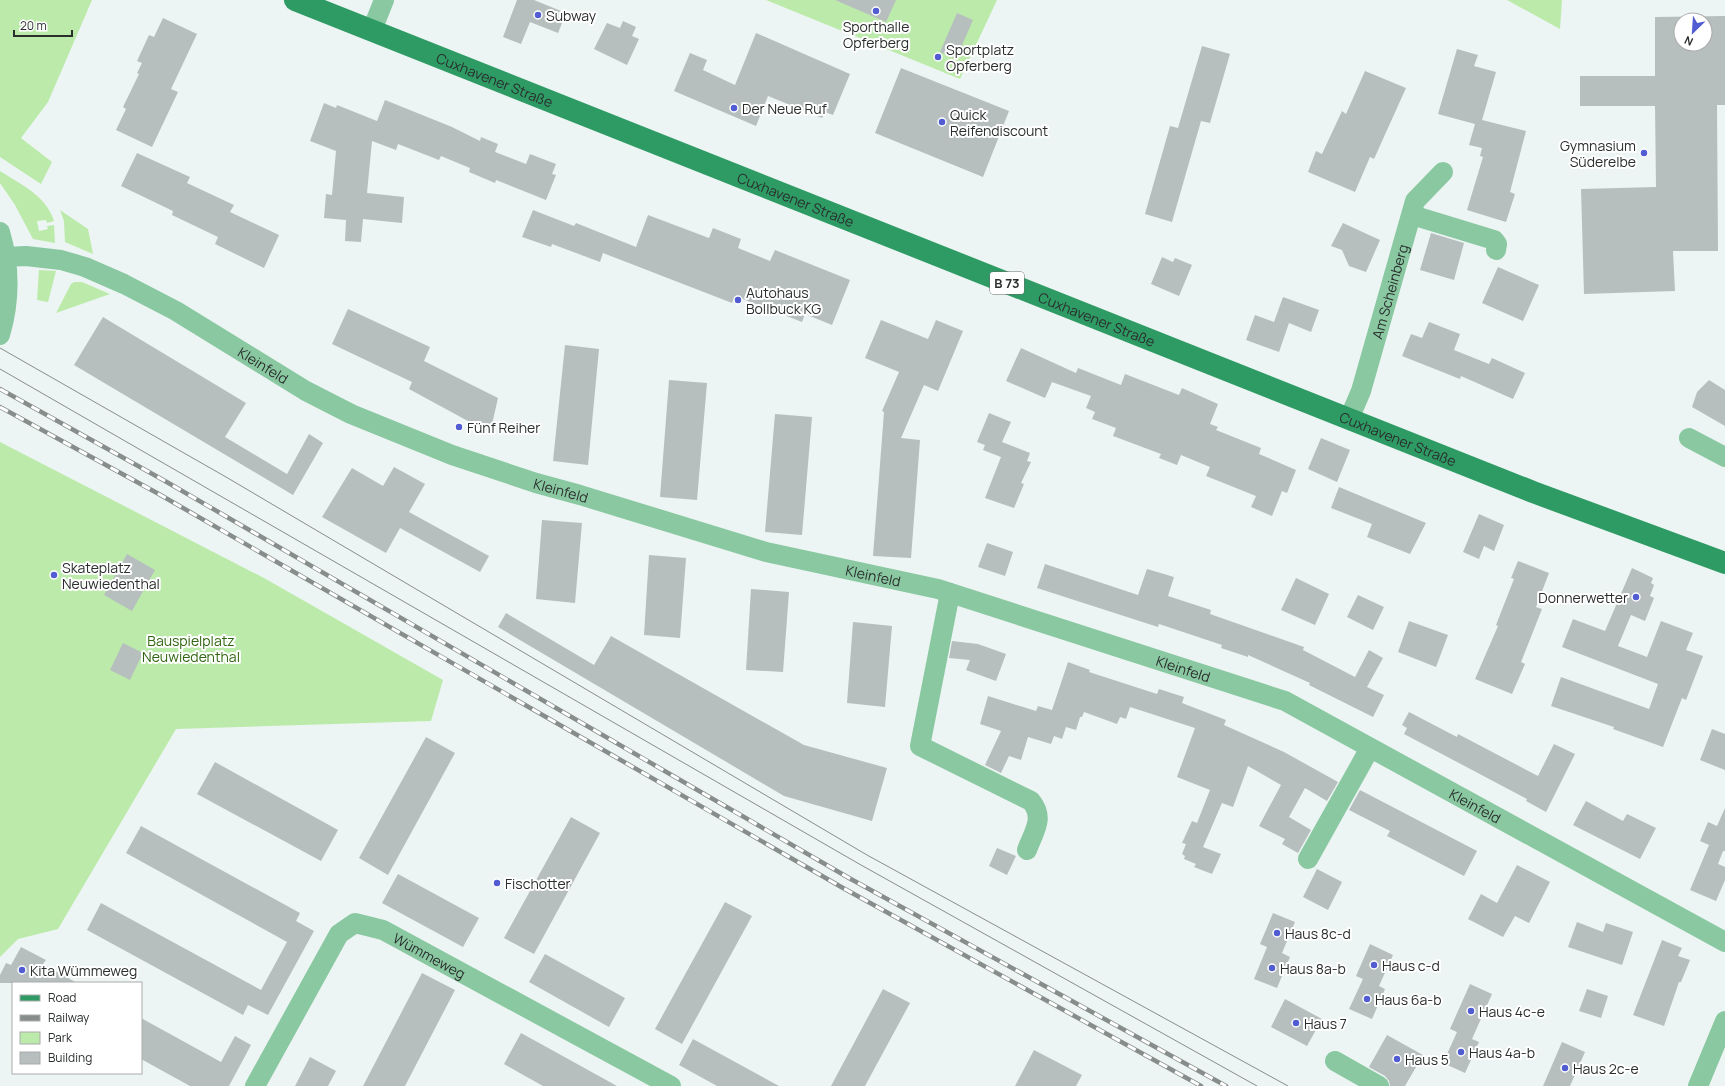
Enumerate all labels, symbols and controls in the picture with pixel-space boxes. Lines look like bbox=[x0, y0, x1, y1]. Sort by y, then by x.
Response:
place label: Subway bbox=[546, 6, 597, 25]
marker: Sporthalle Opferberg bbox=[871, 6, 881, 16]
marker: Subway bbox=[533, 10, 543, 20]
scale bar bbox=[14, 12, 72, 38]
north arrow bbox=[1673, 12, 1713, 52]
text: 20 m bbox=[20, 17, 47, 34]
place label: Sporthalle Opferberg bbox=[843, 17, 909, 52]
text: N bbox=[1682, 33, 1695, 50]
place label: Sportplatz Opferberg bbox=[946, 40, 1014, 75]
street label: Cuxhavener Straße bbox=[434, 48, 556, 111]
marker: Sportplatz Opferberg bbox=[933, 52, 943, 62]
place label: Der Neue Ruf bbox=[742, 99, 827, 118]
marker: Der Neue Ruf bbox=[729, 103, 739, 113]
place label: Quick Reifendiscount bbox=[950, 105, 1049, 140]
marker: Quick Reifendiscount bbox=[937, 117, 947, 127]
place label: Gymnasium Süderelbe bbox=[1560, 136, 1636, 171]
marker: Gymnasium Süderelbe bbox=[1639, 148, 1649, 158]
street label: Cuxhavener Straße bbox=[735, 167, 857, 231]
street label: Am Scheinberg bbox=[1367, 242, 1412, 341]
road number: B 73 bbox=[990, 272, 1024, 294]
place label: Autohaus Bollbuck KG bbox=[746, 283, 821, 318]
street label: Cuxhavener Straße bbox=[1036, 287, 1158, 350]
marker: Autohaus Bollbuck KG bbox=[733, 295, 743, 305]
street label: Kleinfeld bbox=[235, 342, 292, 388]
street label: Cuxhavener Straße bbox=[1337, 407, 1459, 470]
place label: Fünf Reiher bbox=[467, 418, 540, 437]
marker: Fünf Reiher bbox=[454, 422, 464, 432]
street label: Kleinfeld bbox=[532, 473, 591, 506]
place label: Skateplatz Neuwiedenthal bbox=[62, 558, 160, 593]
street label: Kleinfeld bbox=[844, 560, 903, 590]
marker: Skateplatz Neuwiedenthal bbox=[49, 570, 59, 580]
place label: Donnerwetter bbox=[1538, 588, 1628, 607]
marker: Donnerwetter bbox=[1631, 592, 1641, 602]
park label: Bauspielplatz Neuwiedenthal bbox=[142, 631, 240, 666]
street label: Kleinfeld bbox=[1154, 651, 1213, 686]
street label: Kleinfeld bbox=[1446, 784, 1505, 827]
place label: Fischotter bbox=[505, 874, 571, 893]
marker: Fischotter bbox=[492, 878, 502, 888]
place label: Haus 8c-d bbox=[1285, 924, 1351, 943]
street label: Wümmeweg bbox=[390, 928, 469, 983]
marker: Haus 8c-d bbox=[1272, 928, 1282, 938]
place label: Haus c-d bbox=[1382, 956, 1440, 975]
place label: Haus 8a-b bbox=[1280, 959, 1346, 978]
marker: Haus c-d bbox=[1369, 960, 1379, 970]
place label: Kita Wümmeweg bbox=[30, 961, 137, 980]
marker: Haus 8a-b bbox=[1267, 963, 1277, 973]
marker: Kita Wümmeweg bbox=[17, 965, 27, 975]
legend bbox=[12, 982, 142, 1074]
text: Road bbox=[48, 989, 76, 1006]
place label: Haus 6a-b bbox=[1375, 990, 1441, 1009]
marker: Haus 6a-b bbox=[1362, 994, 1372, 1004]
place label: Haus 4c-e bbox=[1479, 1002, 1545, 1021]
marker: Haus 4c-e bbox=[1466, 1006, 1476, 1016]
text: Railway bbox=[48, 1009, 90, 1026]
place label: Haus 7 bbox=[1304, 1014, 1347, 1033]
marker: Haus 7 bbox=[1291, 1018, 1301, 1028]
text: Park bbox=[48, 1029, 73, 1046]
place label: Haus 4a-b bbox=[1469, 1043, 1535, 1062]
marker: Haus 4a-b bbox=[1456, 1047, 1466, 1057]
text: Building bbox=[48, 1049, 92, 1066]
place label: Haus 5 bbox=[1405, 1050, 1449, 1069]
marker: Haus 5 bbox=[1392, 1054, 1402, 1064]
place label: Haus 2c-e bbox=[1573, 1059, 1639, 1078]
marker: Haus 2c-e bbox=[1560, 1063, 1570, 1073]

